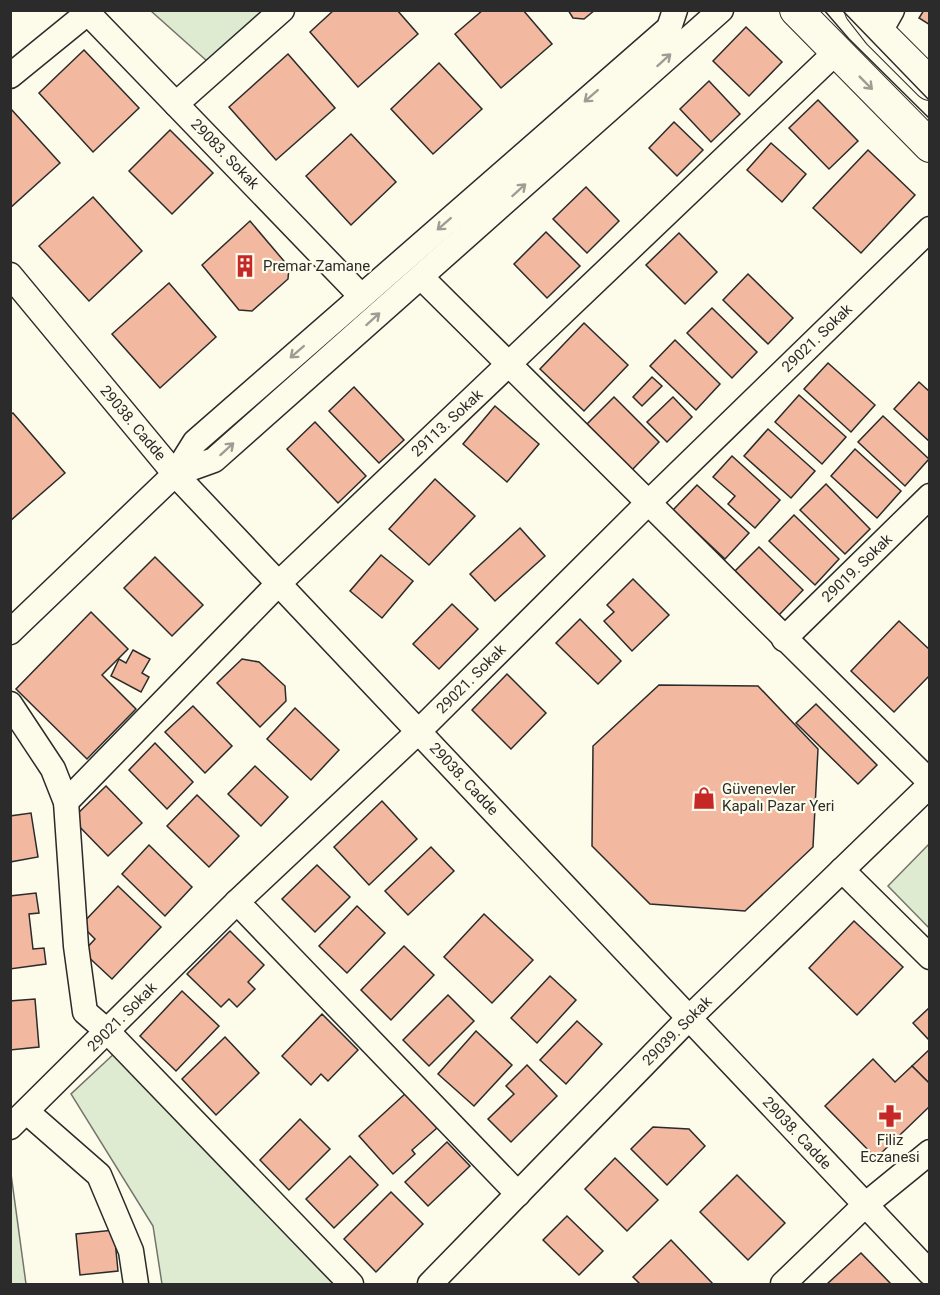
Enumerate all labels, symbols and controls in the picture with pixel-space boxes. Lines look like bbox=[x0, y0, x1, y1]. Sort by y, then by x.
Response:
one-way arrow bbox=[656, 53, 671, 67]
one-way arrow bbox=[859, 75, 874, 90]
one-way arrow bbox=[584, 89, 599, 103]
street label: 29083. Sokak bbox=[187, 115, 263, 193]
one-way arrow bbox=[511, 183, 526, 197]
one-way arrow bbox=[436, 217, 452, 230]
building icon: Premar Zamane bbox=[232, 253, 258, 279]
place label: Premar Zamane bbox=[263, 257, 370, 275]
street label: 29021. Sokak bbox=[778, 300, 856, 376]
one-way arrow bbox=[365, 312, 380, 326]
one-way arrow bbox=[290, 345, 305, 359]
street label: 29038. Cadde bbox=[96, 382, 170, 464]
street label: 29113. Sokak bbox=[408, 385, 487, 460]
one-way arrow bbox=[219, 442, 234, 456]
street label: 29019. Sokak bbox=[818, 530, 896, 606]
street label: 29021. Sokak bbox=[433, 640, 510, 717]
street label: 29038. Cadde bbox=[426, 739, 502, 819]
place label: Güvenevler Kapalı Pazar Yeri bbox=[722, 780, 834, 815]
shop icon: Güvenevler Kapalı Pazar Yeri bbox=[691, 785, 717, 811]
street label: 29021. Sokak bbox=[84, 978, 161, 1055]
street label: 29039. Sokak bbox=[639, 992, 716, 1069]
street label: 29038. Cadde bbox=[759, 1093, 835, 1173]
pharmacy icon: Filiz Eczanesi bbox=[877, 1103, 903, 1129]
place label: Filiz Eczanesi bbox=[860, 1131, 920, 1166]

